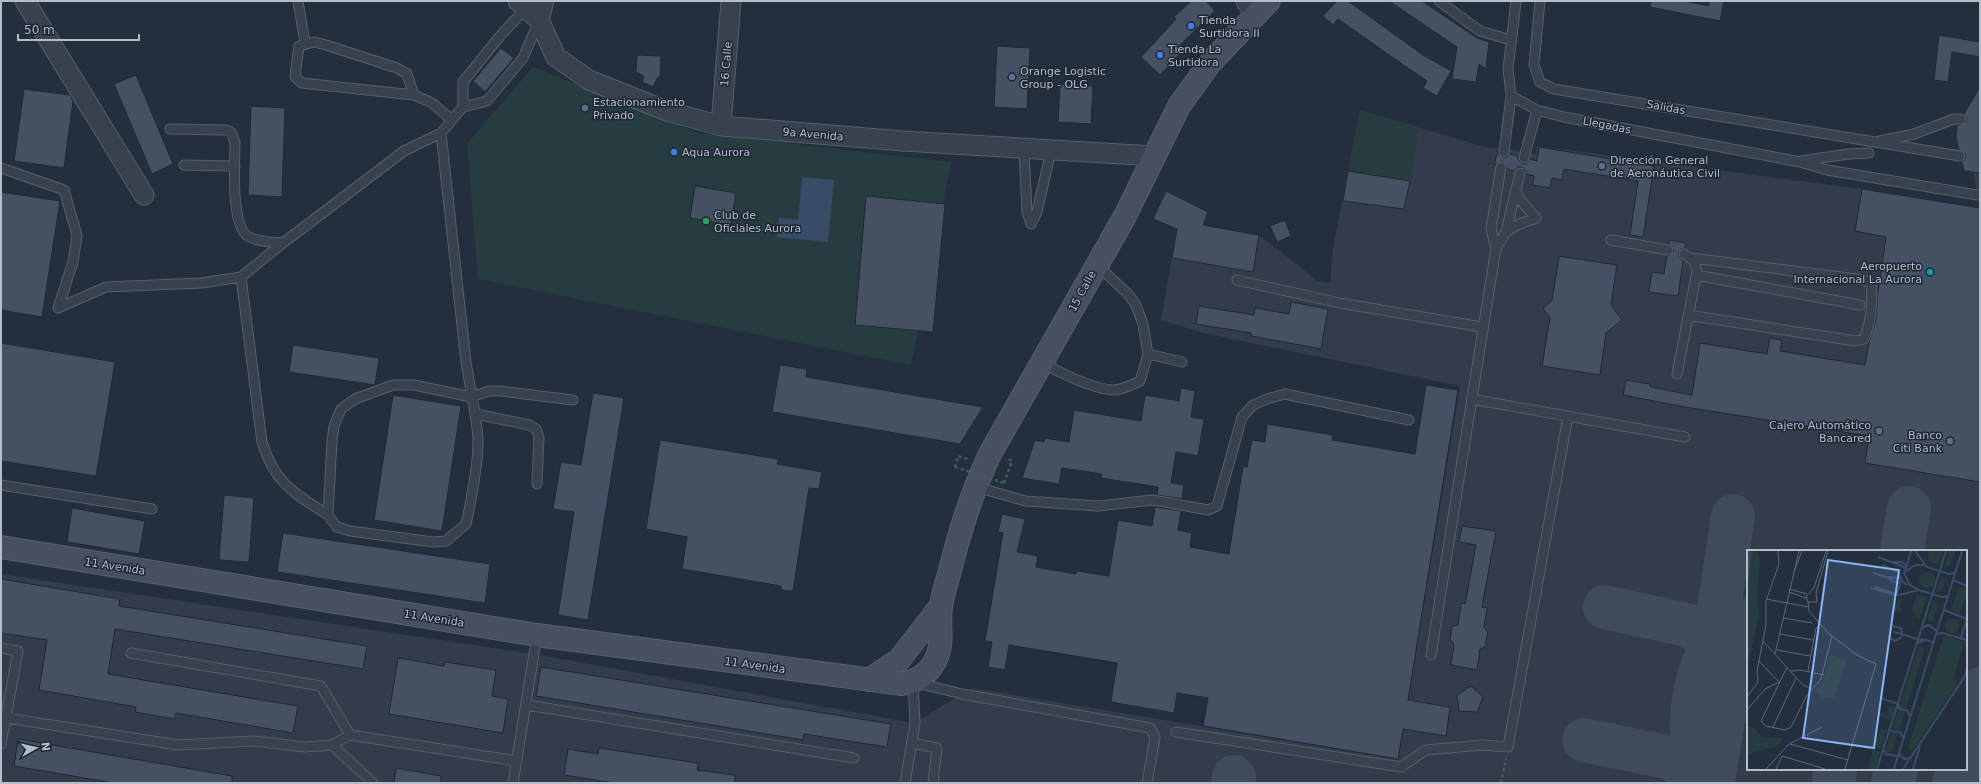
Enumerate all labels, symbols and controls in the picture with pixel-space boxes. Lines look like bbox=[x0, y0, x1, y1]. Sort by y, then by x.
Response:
place label: Tienda Surtidora II bbox=[1198, 14, 1260, 40]
scale bar bbox=[18, 16, 139, 42]
marker: Tienda Surtidora II bbox=[1186, 21, 1196, 31]
text: 50 m bbox=[24, 23, 55, 37]
street label: 16 Calle bbox=[718, 41, 735, 87]
place label: Tienda La Surtidora bbox=[1167, 43, 1221, 69]
marker: Tienda La Surtidora bbox=[1155, 50, 1165, 60]
place label: Orange Logistic Group - OLG bbox=[1020, 65, 1106, 91]
marker: Orange Logistic Group - OLG bbox=[1007, 72, 1017, 82]
place label: Estacionamiento Privado bbox=[593, 96, 685, 122]
street label: Salidas bbox=[1645, 98, 1687, 117]
marker: Estacionamiento Privado bbox=[580, 103, 590, 113]
street label: Llegadas bbox=[1582, 114, 1633, 137]
street label: 9a Avenida bbox=[782, 125, 844, 144]
place label: Aqua Aurora bbox=[682, 146, 750, 159]
marker: Aqua Aurora bbox=[669, 147, 679, 157]
place label: Dirección General de Aeronáutica Civil bbox=[1610, 154, 1720, 180]
marker: Dirección General de Aeronáutica Civil bbox=[1597, 161, 1607, 171]
place label: Club de Oficiales Aurora bbox=[714, 209, 801, 235]
marker: Club de Oficiales Aurora bbox=[701, 216, 711, 226]
place label: Aeropuerto Internacional La Aurora bbox=[1793, 260, 1922, 286]
marker: Aeropuerto Internacional La Aurora bbox=[1925, 267, 1935, 277]
street label: 15 Calle bbox=[1066, 268, 1099, 314]
place label: Cajero Automático Bancared bbox=[1769, 419, 1871, 445]
marker: Cajero Automático Bancared bbox=[1874, 426, 1884, 436]
place label: Banco Citi Bank bbox=[1893, 429, 1943, 455]
marker: Banco Citi Bank bbox=[1945, 436, 1955, 446]
inset map bbox=[1747, 550, 1967, 770]
street label: 11 Avenida bbox=[84, 555, 146, 578]
street label: 11 Avenida bbox=[403, 607, 465, 630]
street label: 11 Avenida bbox=[724, 655, 786, 676]
north arrow bbox=[16, 728, 56, 768]
text: N bbox=[38, 741, 52, 752]

